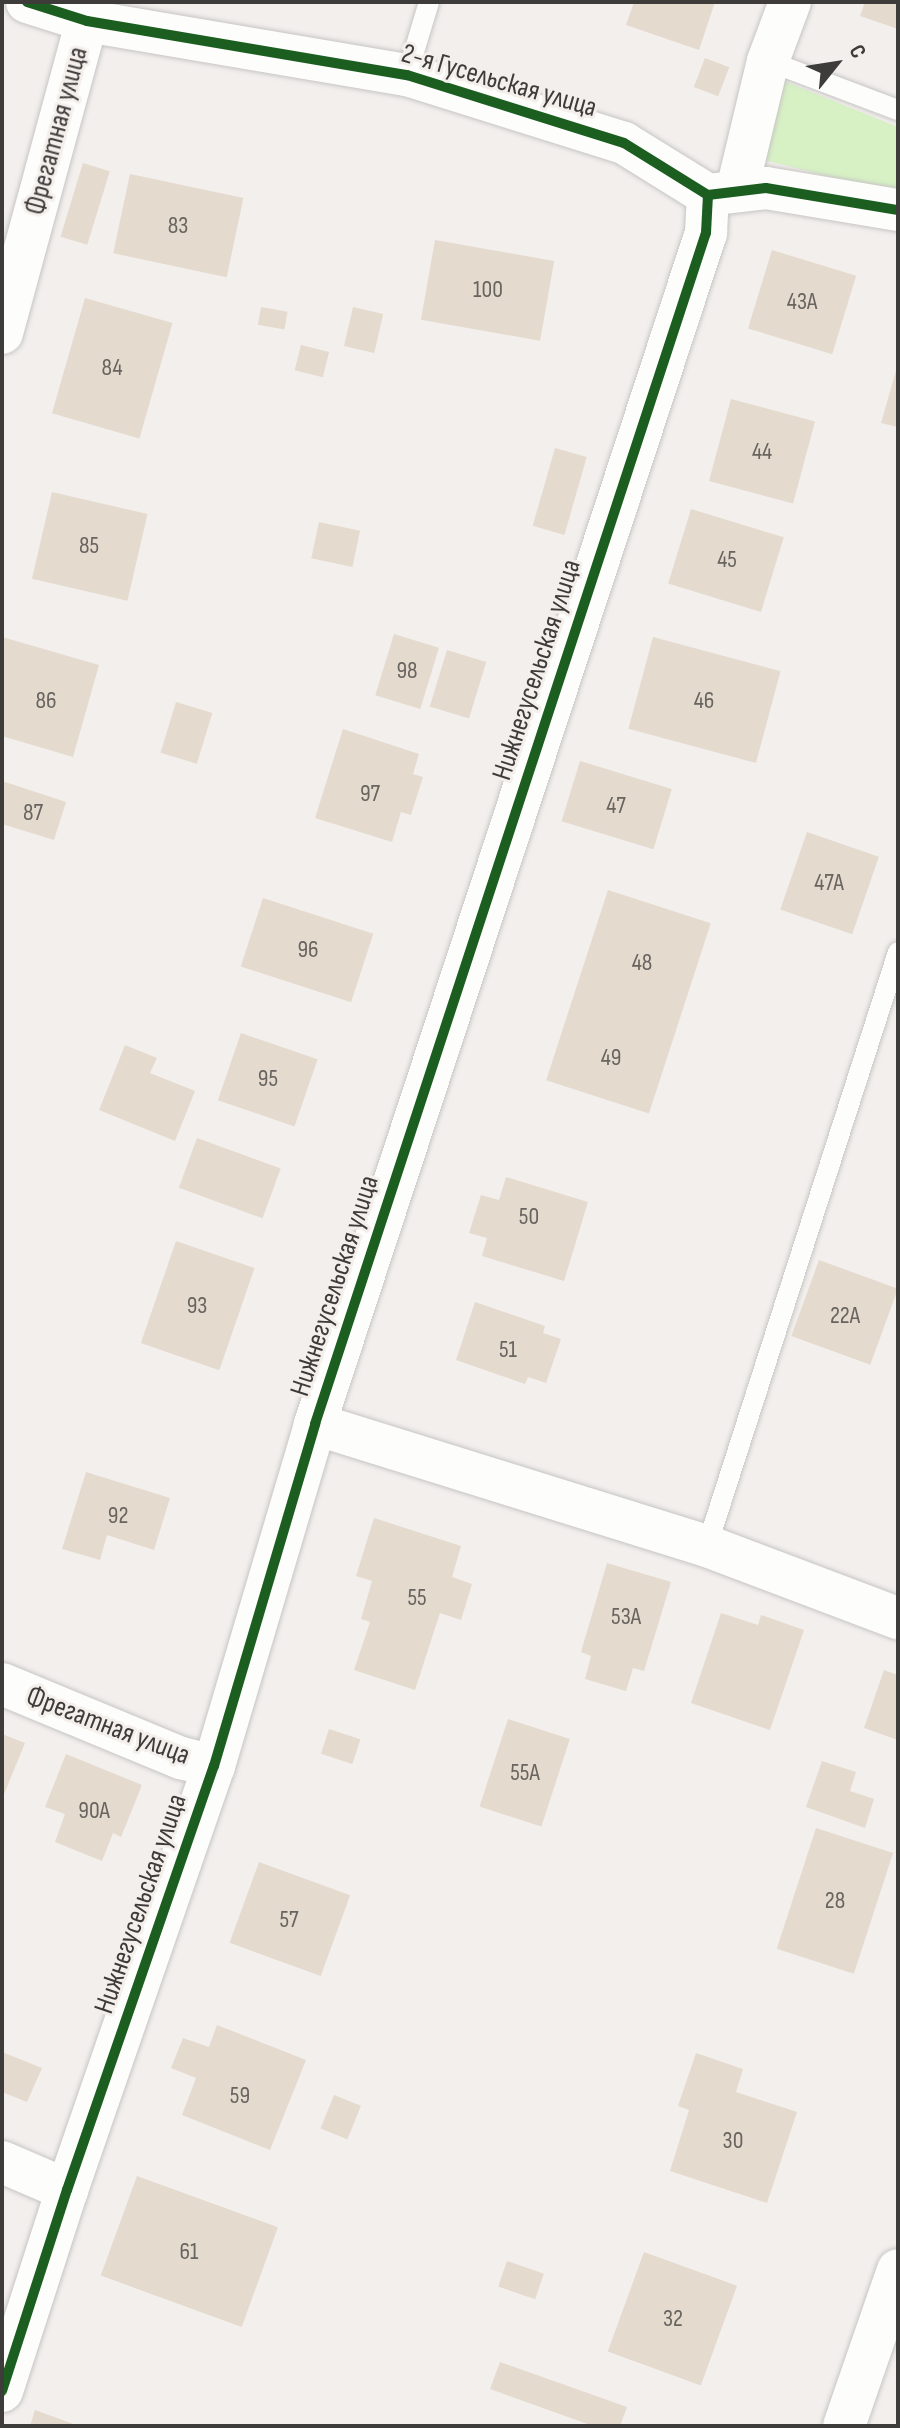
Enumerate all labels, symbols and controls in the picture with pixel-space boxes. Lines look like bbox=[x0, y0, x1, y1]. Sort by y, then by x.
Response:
north arrow bbox=[796, 24, 876, 104]
street label: 2-я Гусельская улица bbox=[397, 37, 601, 125]
text: С bbox=[843, 40, 872, 63]
street label: Фрегатная улица bbox=[18, 43, 96, 219]
house number: 83 bbox=[168, 212, 188, 240]
house number: 100 bbox=[473, 276, 503, 304]
house number: 43А bbox=[787, 288, 817, 316]
house number: 84 bbox=[101, 354, 123, 382]
house number: 44 bbox=[752, 438, 772, 466]
house number: 85 bbox=[79, 532, 99, 560]
house number: 45 bbox=[717, 546, 737, 574]
street label: Нижнегусельская улица bbox=[485, 555, 589, 785]
house number: 98 bbox=[396, 657, 418, 685]
house number: 86 bbox=[35, 687, 57, 715]
house number: 46 bbox=[694, 687, 714, 715]
house number: 97 bbox=[360, 780, 380, 808]
house number: 47 bbox=[606, 792, 626, 820]
house number: 87 bbox=[23, 799, 43, 827]
house number: 47А bbox=[814, 869, 844, 897]
house number: 96 bbox=[297, 936, 319, 964]
house number: 48 bbox=[632, 949, 652, 977]
house number: 49 bbox=[601, 1044, 621, 1072]
house number: 95 bbox=[258, 1065, 278, 1093]
street label: Нижнегусельская улица bbox=[283, 1171, 387, 1401]
house number: 50 bbox=[519, 1203, 539, 1231]
house number: 93 bbox=[187, 1292, 207, 1320]
house number: 22А bbox=[830, 1302, 860, 1330]
house number: 51 bbox=[499, 1336, 517, 1364]
house number: 92 bbox=[108, 1502, 128, 1530]
house number: 55 bbox=[407, 1584, 427, 1612]
house number: 53А bbox=[611, 1603, 641, 1631]
street label: Фрегатная улица bbox=[22, 1679, 194, 1773]
house number: 55А bbox=[510, 1759, 540, 1787]
street label: Нижнегусельская улица bbox=[88, 1790, 194, 2018]
house number: 90А bbox=[78, 1797, 110, 1825]
house number: 28 bbox=[825, 1887, 845, 1915]
house number: 57 bbox=[279, 1906, 299, 1934]
house number: 59 bbox=[230, 2082, 250, 2110]
house number: 30 bbox=[723, 2127, 743, 2155]
house number: 61 bbox=[180, 2238, 198, 2266]
house number: 32 bbox=[663, 2305, 683, 2333]

